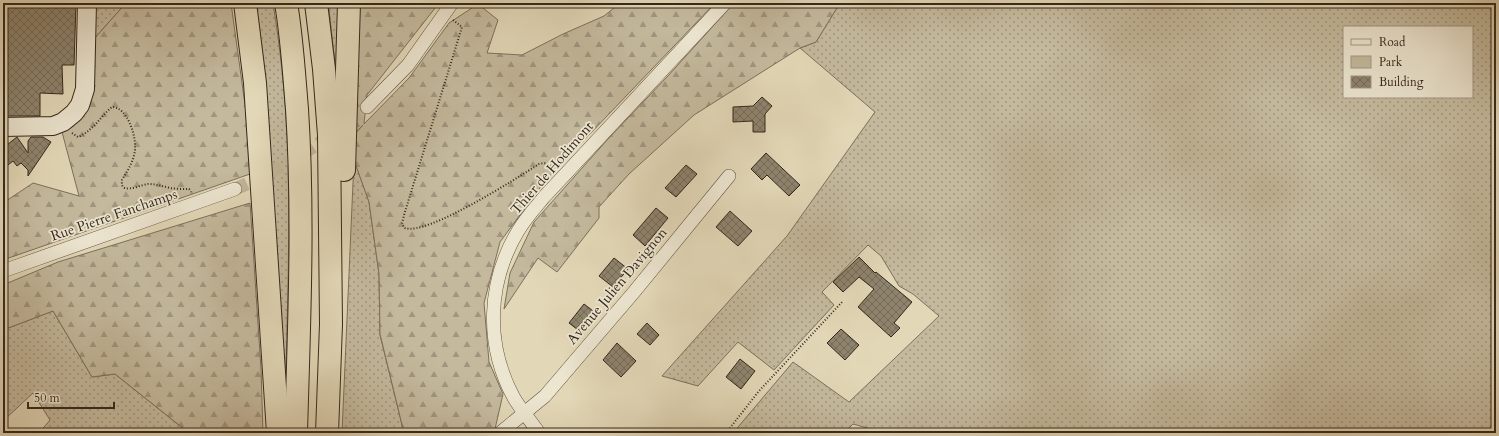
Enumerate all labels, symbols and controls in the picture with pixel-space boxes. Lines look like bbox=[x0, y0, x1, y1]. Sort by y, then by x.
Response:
legend bbox=[1343, 26, 1473, 98]
text: Road bbox=[1379, 34, 1406, 50]
text: Park bbox=[1379, 54, 1403, 70]
text: Building bbox=[1379, 74, 1424, 90]
street label: Thier de Hodimont bbox=[506, 117, 598, 218]
street label: Rue Pierre Fanchamps bbox=[48, 184, 180, 246]
street label: Avenue Julien Davignon bbox=[562, 224, 672, 348]
scale bar bbox=[28, 384, 114, 410]
text: 50 m bbox=[34, 390, 61, 406]

